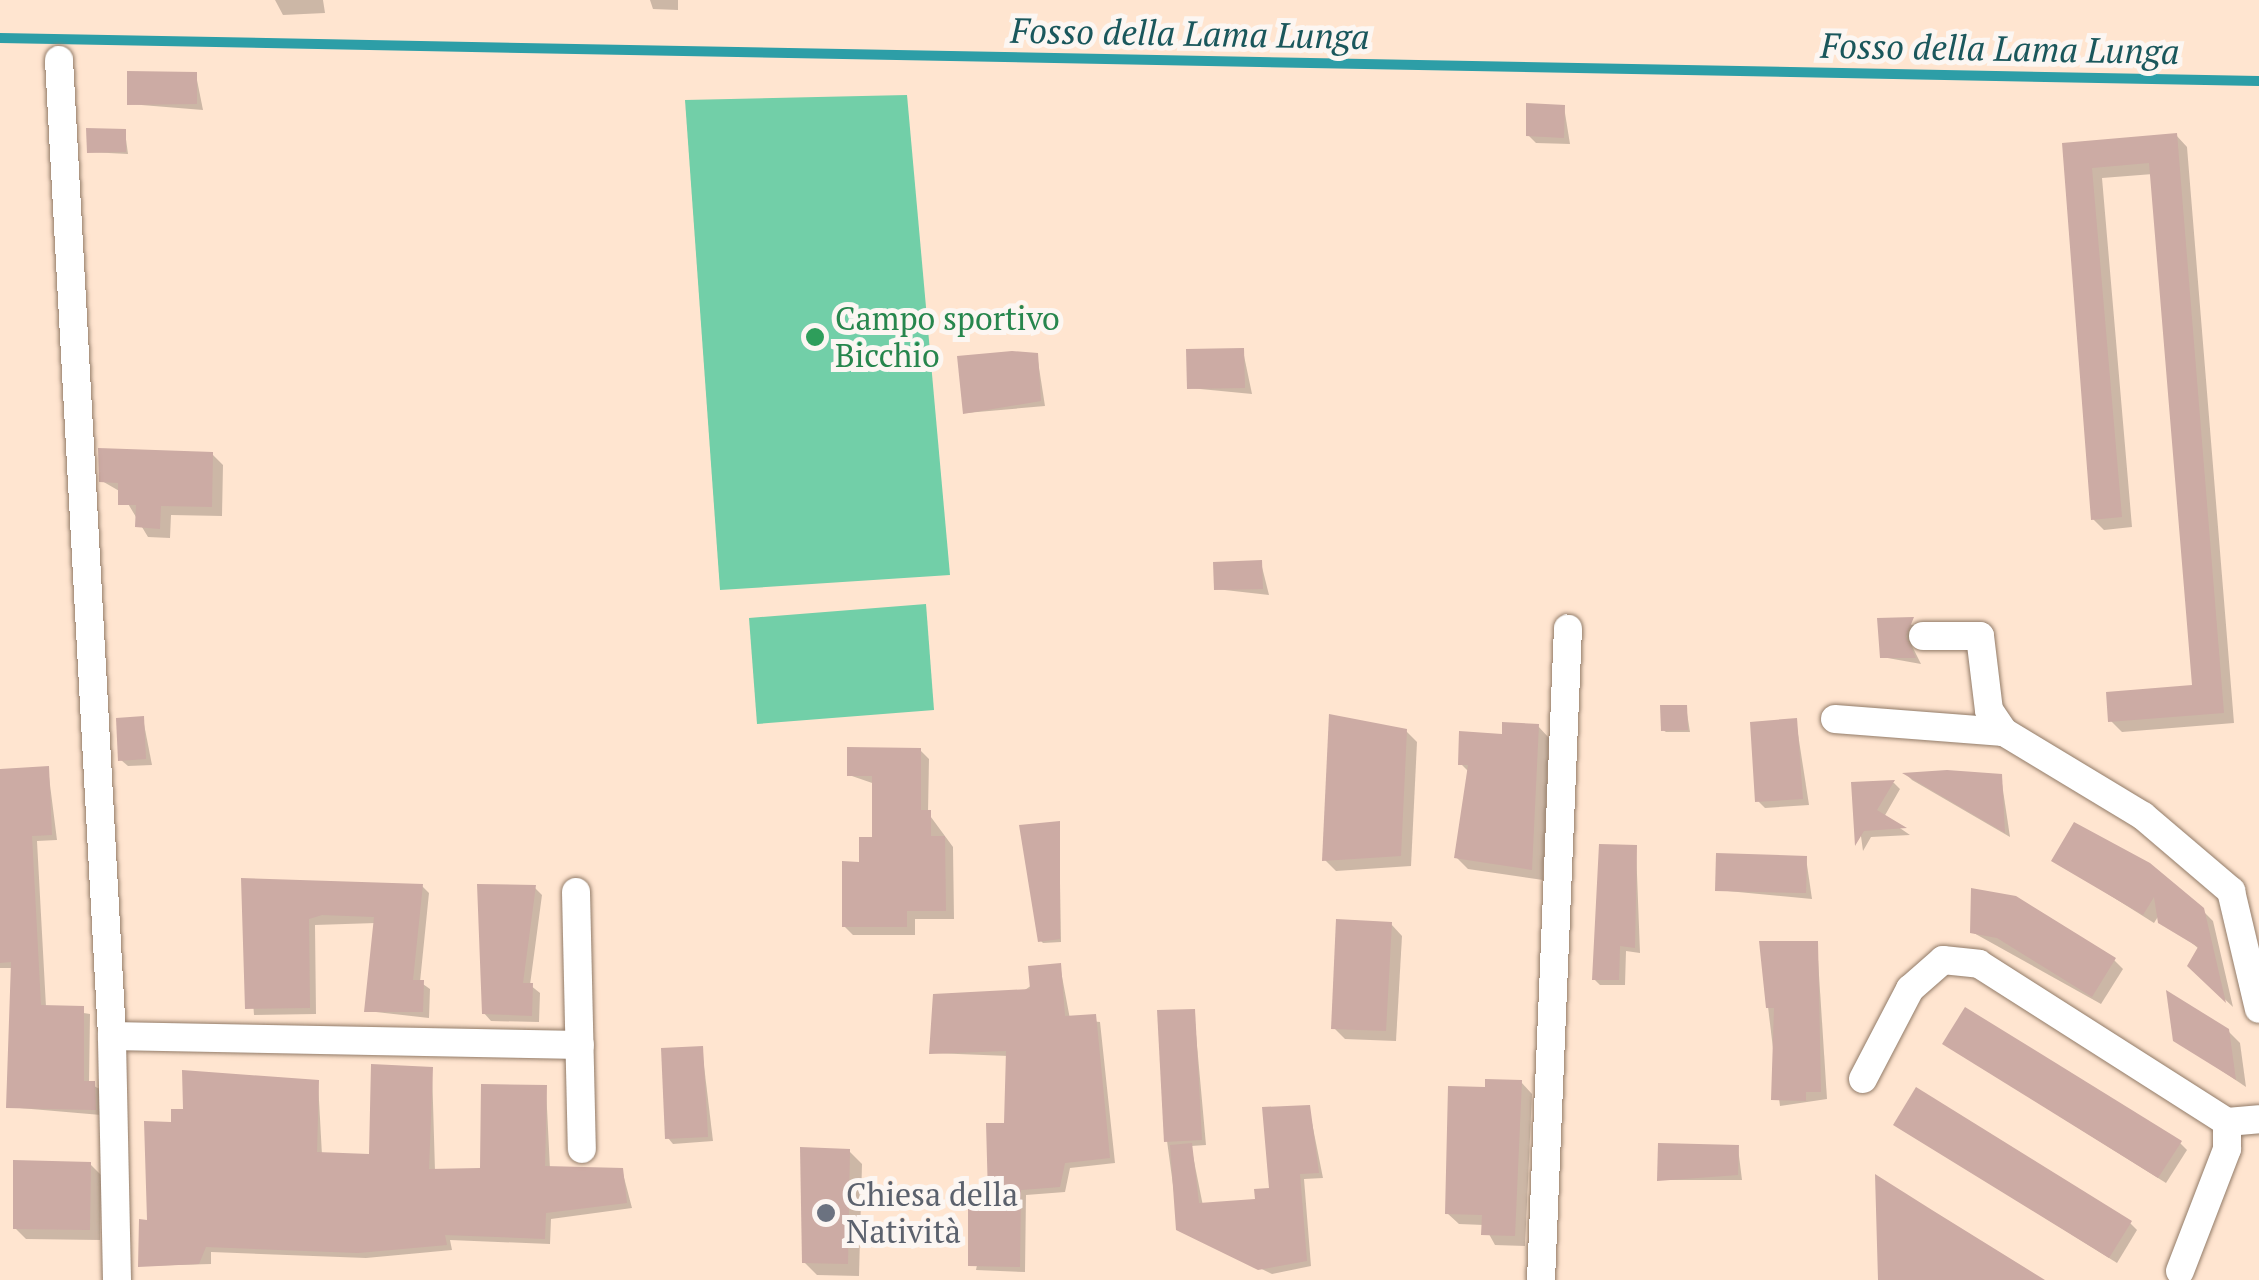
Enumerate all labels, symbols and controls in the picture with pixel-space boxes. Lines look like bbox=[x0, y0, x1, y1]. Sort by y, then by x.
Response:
water label: Fosso della Lama Lunga bbox=[1010, 9, 1370, 57]
water label: Fosso della Lama Lunga bbox=[1820, 24, 2180, 72]
place label: Campo sportivo Bicchio bbox=[835, 300, 1060, 375]
marker: Campo sportivo Bicchio bbox=[804, 326, 826, 348]
place label: Chiesa della Natività bbox=[846, 1176, 1018, 1251]
marker: Chiesa della Natività bbox=[815, 1202, 837, 1224]

